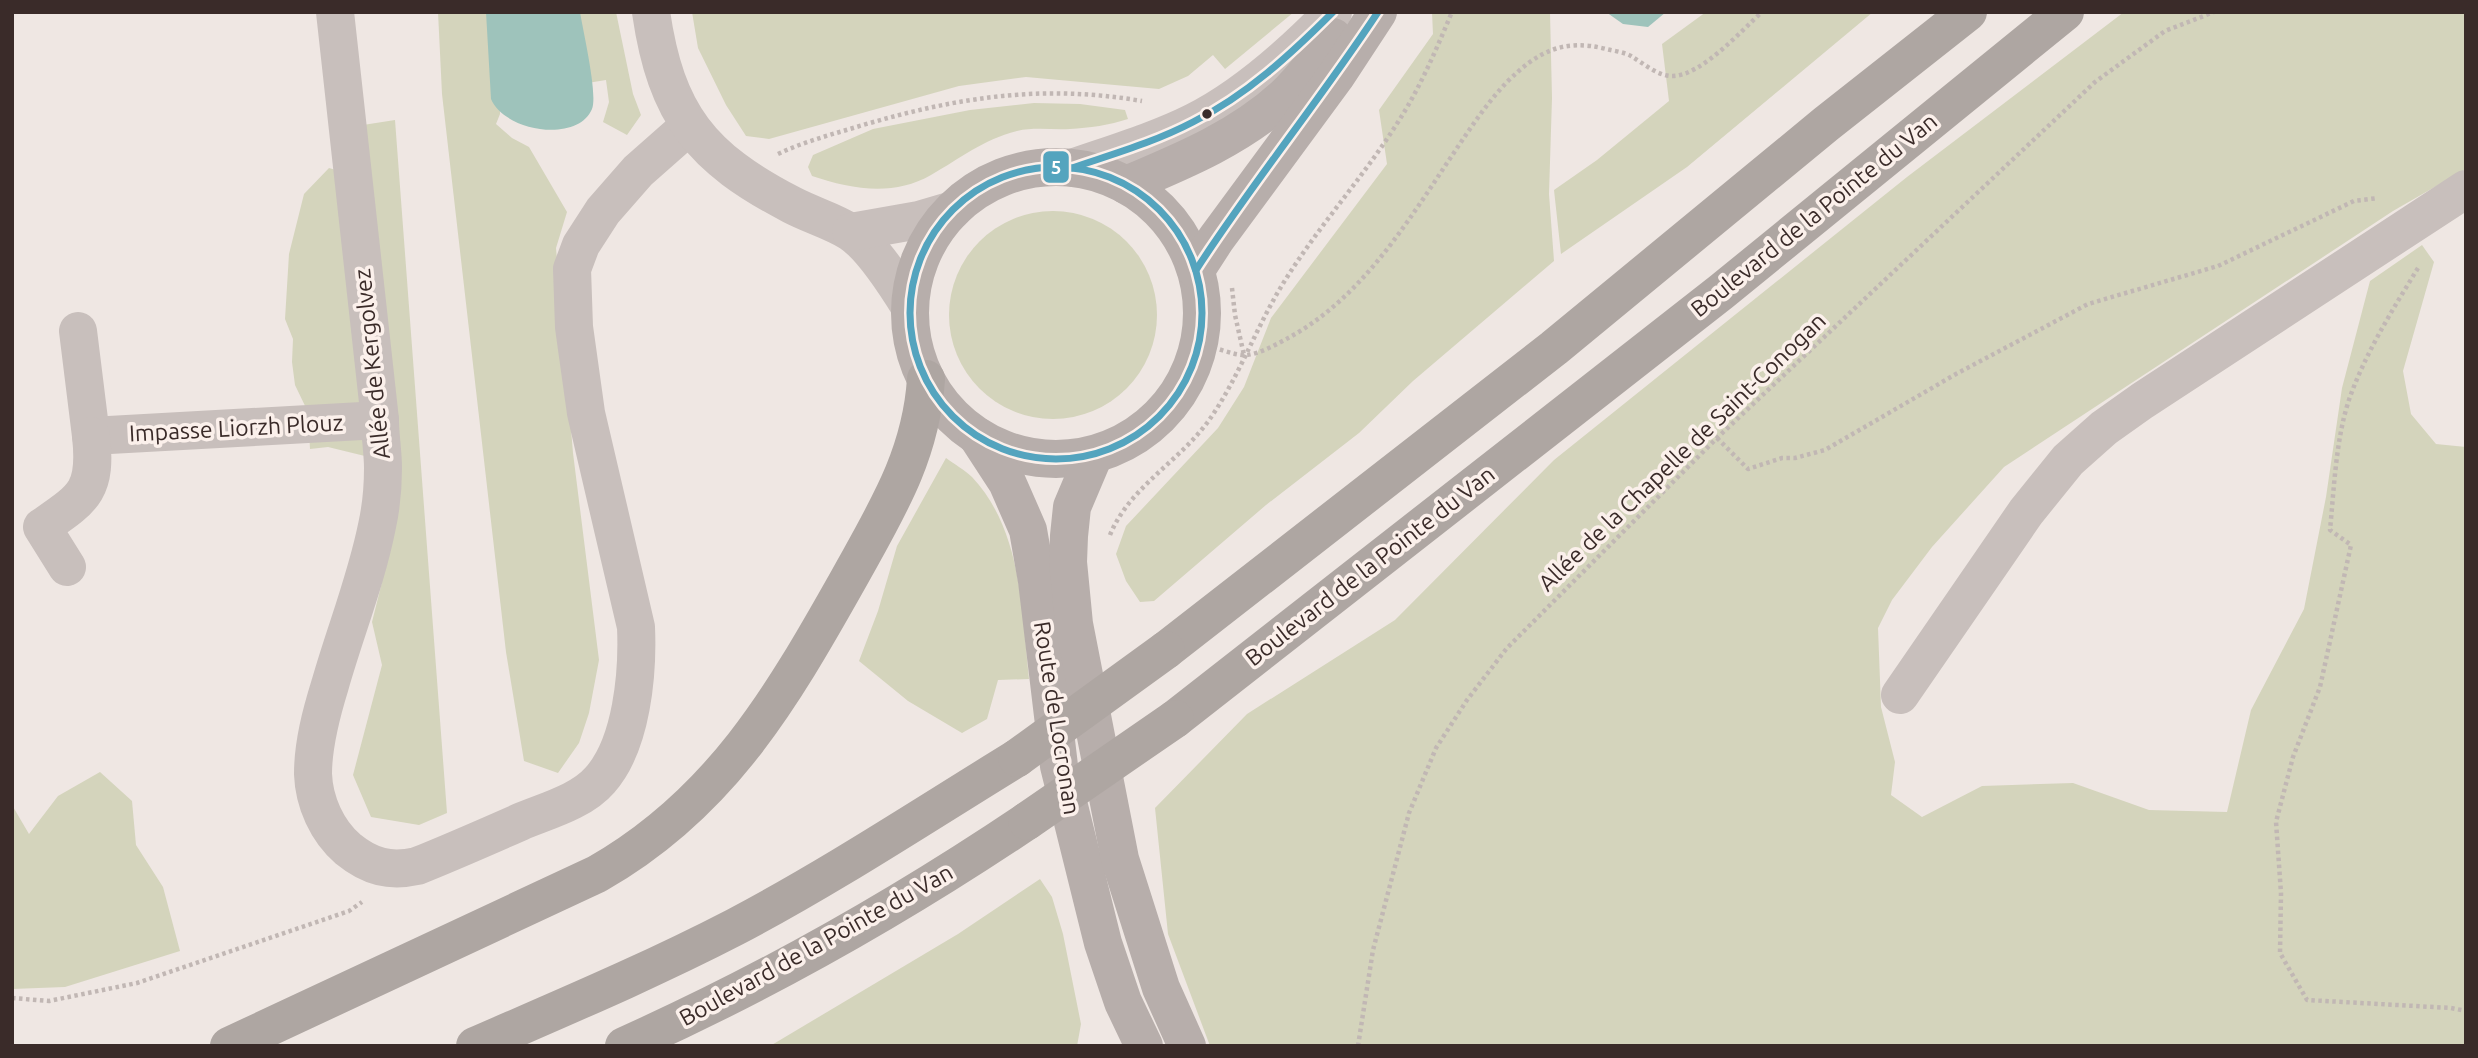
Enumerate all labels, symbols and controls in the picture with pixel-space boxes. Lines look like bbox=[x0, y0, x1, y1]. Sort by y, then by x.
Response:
unlabelled marker bbox=[1200, 107, 1214, 121]
street label: Boulevard de la Pointe du Van bbox=[1686, 108, 1941, 321]
line badge: 5 bbox=[1042, 150, 1070, 184]
text: 5 bbox=[1051, 156, 1061, 178]
street label: Allée de Kergolvez bbox=[349, 268, 394, 460]
street label: Allée de la Chapelle de Saint-Conogan bbox=[1533, 308, 1830, 596]
street label: Impasse Liorzh Plouz bbox=[128, 409, 344, 446]
street label: Boulevard de la Pointe du Van bbox=[1240, 461, 1499, 670]
street label: Route de Locronan bbox=[1030, 619, 1085, 816]
street label: Boulevard de la Pointe du Van bbox=[675, 859, 957, 1030]

